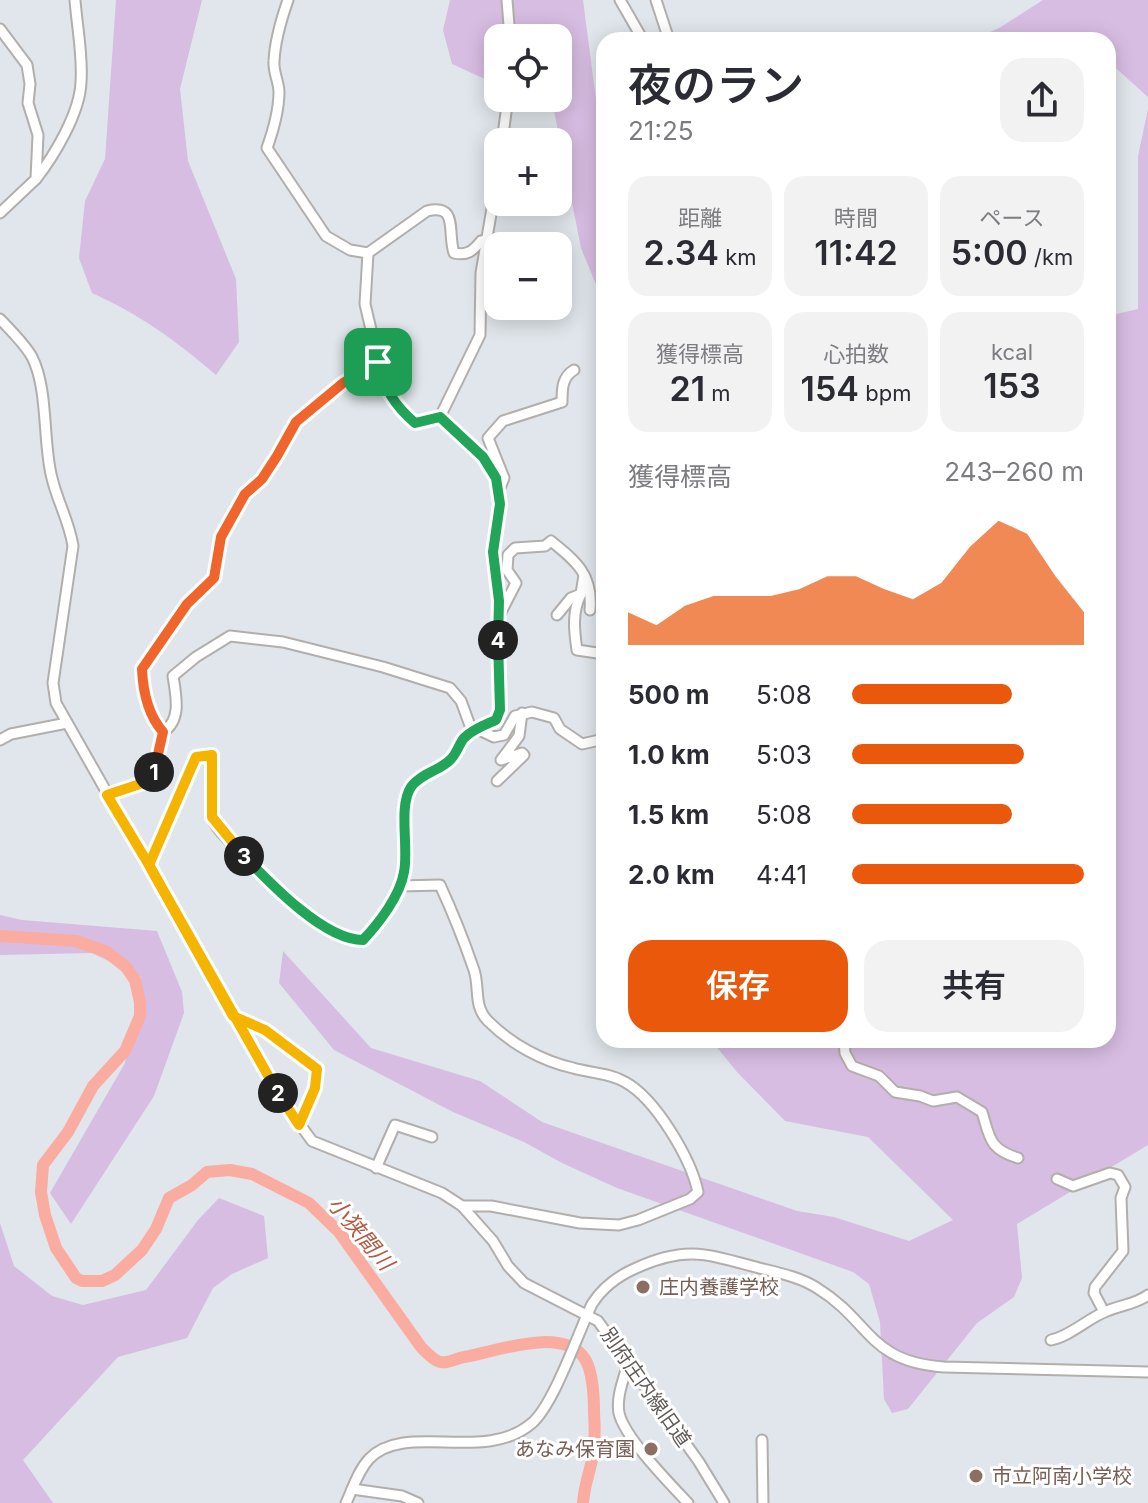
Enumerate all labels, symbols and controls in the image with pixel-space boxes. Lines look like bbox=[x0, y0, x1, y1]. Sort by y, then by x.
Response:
map controls bbox=[484, 24, 572, 320]
button: locate bbox=[484, 24, 572, 112]
text: 夜のラン bbox=[628, 58, 804, 112]
button: share bbox=[1000, 58, 1084, 142]
text: 21:25 bbox=[628, 115, 694, 146]
button: + bbox=[484, 128, 572, 216]
text: 距離 bbox=[678, 205, 722, 231]
text: 時間 bbox=[834, 205, 878, 231]
text: ペース bbox=[980, 205, 1044, 231]
button: − bbox=[484, 232, 572, 320]
text: 2.34 bbox=[643, 232, 719, 273]
text: 11:42 bbox=[814, 232, 898, 273]
text: 5:00 bbox=[951, 232, 1028, 273]
text: km bbox=[719, 244, 757, 270]
text: /km bbox=[1028, 244, 1073, 270]
pin bbox=[344, 328, 412, 396]
text: kcal bbox=[991, 339, 1033, 365]
icon: arrive bbox=[356, 340, 400, 384]
text: 獲得標高 bbox=[656, 341, 744, 367]
text: 心拍数 bbox=[823, 341, 889, 367]
text: 153 bbox=[983, 365, 1041, 406]
text: 21 bbox=[669, 368, 705, 409]
text: 154 bbox=[801, 368, 859, 409]
text: m bbox=[705, 380, 731, 406]
text: bpm bbox=[859, 380, 911, 406]
text: 243–260 m bbox=[944, 456, 1084, 487]
text: 獲得標高 bbox=[628, 461, 732, 492]
pin: 4 bbox=[478, 620, 518, 660]
text: 4 bbox=[491, 627, 505, 653]
text: 500 m bbox=[628, 679, 710, 710]
text: 5:08 bbox=[756, 679, 812, 710]
text: 1.0 km bbox=[628, 739, 710, 770]
text: 5:03 bbox=[756, 739, 812, 770]
pin: 1 bbox=[134, 752, 174, 792]
text: 1 bbox=[149, 759, 159, 785]
text: 1.5 km bbox=[628, 799, 709, 830]
text: 5:08 bbox=[756, 799, 812, 830]
pin: 3 bbox=[224, 836, 264, 876]
text: 3 bbox=[237, 843, 251, 869]
text: 2.0 km bbox=[628, 859, 715, 890]
text: 4:41 bbox=[756, 859, 807, 890]
button: 保存 bbox=[628, 940, 848, 1032]
button: 共有 bbox=[864, 940, 1084, 1032]
pin: 2 bbox=[258, 1073, 298, 1113]
text: 2 bbox=[271, 1080, 285, 1106]
water label: 小狭間川 bbox=[323, 1191, 401, 1277]
place label: 庄内養護学校 bbox=[659, 1275, 779, 1299]
marker: 庄内養護学校 bbox=[634, 1278, 652, 1296]
street label: 別府庄内線旧道 bbox=[596, 1323, 696, 1451]
place label: あなみ保育園 bbox=[515, 1437, 635, 1461]
marker: あなみ保育園 bbox=[642, 1440, 660, 1458]
place label: 市立阿南小学校 bbox=[992, 1464, 1132, 1488]
marker: 市立阿南小学校 bbox=[967, 1467, 985, 1485]

